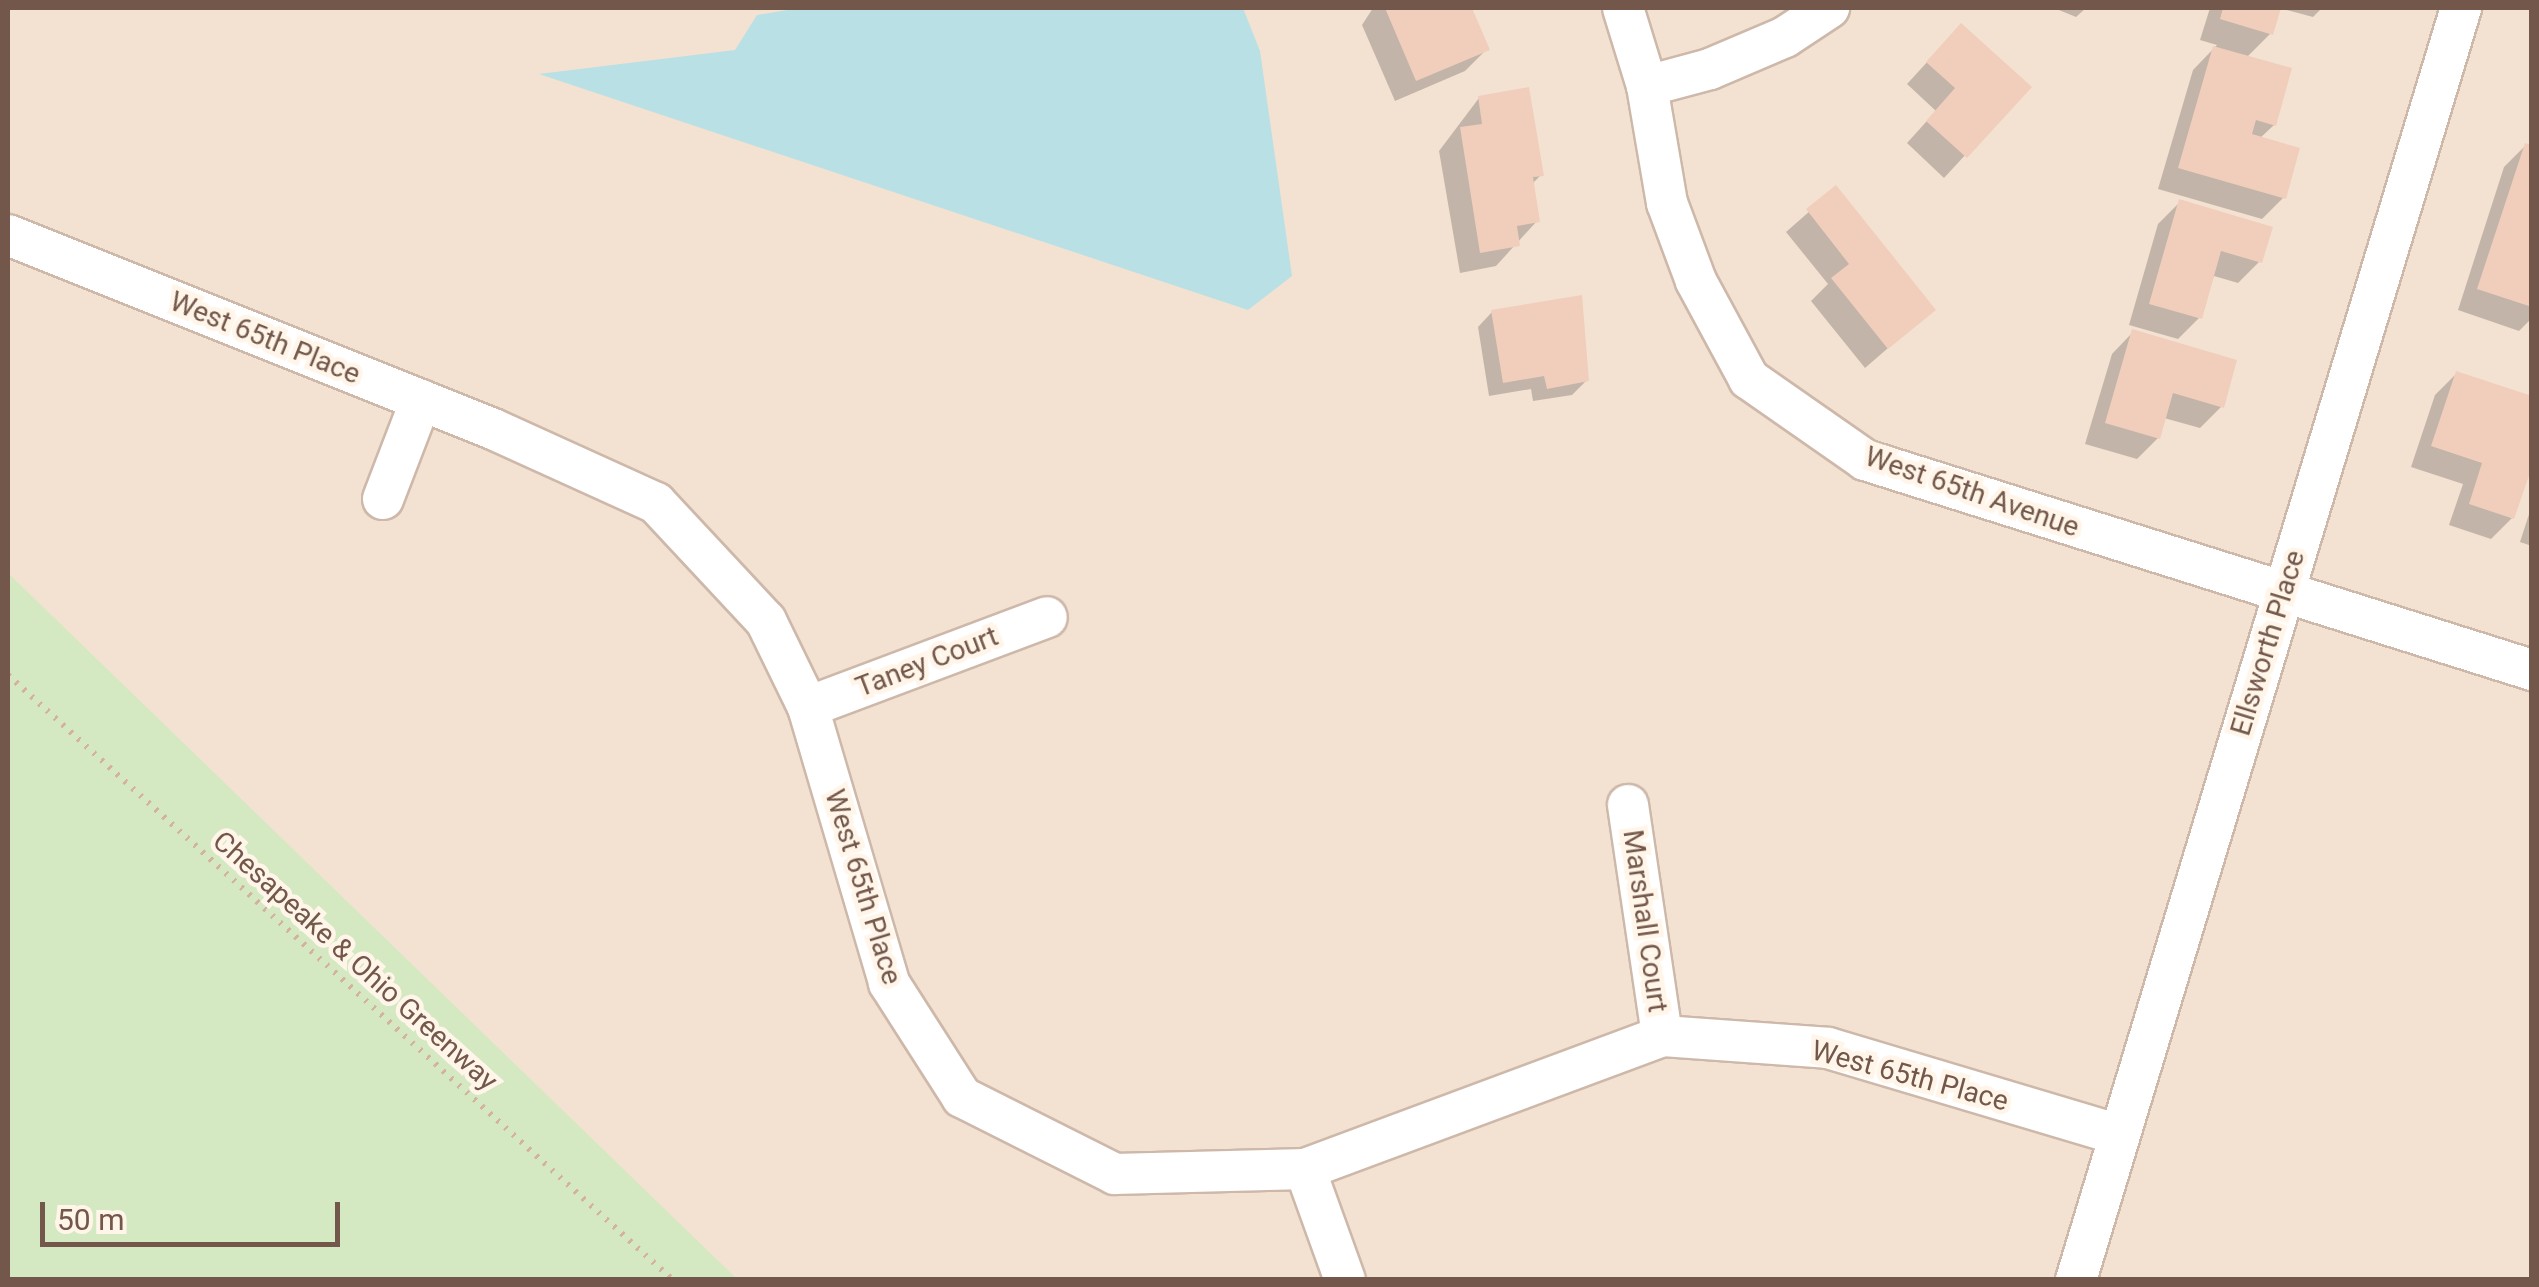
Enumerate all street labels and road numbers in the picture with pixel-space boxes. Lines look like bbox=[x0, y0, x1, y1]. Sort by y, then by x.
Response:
street label: West 65th Place bbox=[165, 285, 365, 391]
street label: West 65th Avenue bbox=[1860, 440, 2084, 544]
street label: Ellsworth Place bbox=[2224, 546, 2312, 740]
street label: Taney Court bbox=[851, 619, 1003, 705]
street label: West 65th Place bbox=[817, 785, 909, 989]
street label: Chesapeake & Ohio Greenway bbox=[206, 824, 504, 1098]
street label: Marshall Court bbox=[1616, 828, 1674, 1014]
street label: West 65th Place bbox=[1808, 1034, 2012, 1118]

